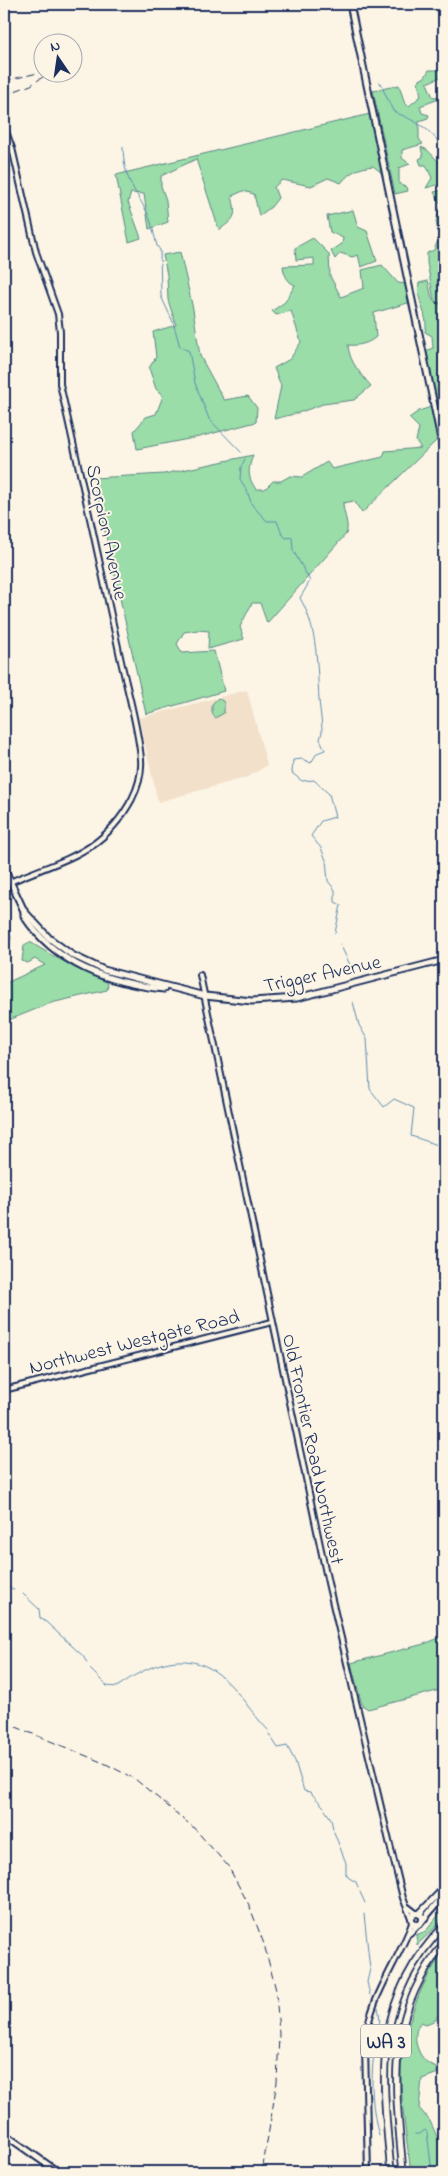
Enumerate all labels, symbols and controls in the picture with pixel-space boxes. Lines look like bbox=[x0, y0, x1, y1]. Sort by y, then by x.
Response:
north arrow bbox=[32, 32, 82, 82]
text: N bbox=[48, 36, 62, 58]
street label: Scorpion Avenue bbox=[77, 462, 134, 603]
street label: Trigger Avenue bbox=[261, 949, 384, 1003]
street label: Northwest Westgate Road bbox=[26, 1303, 243, 1385]
street label: Old Frontier Road Northwest bbox=[273, 1332, 350, 1568]
road number: WA 3 bbox=[361, 2024, 411, 2058]

